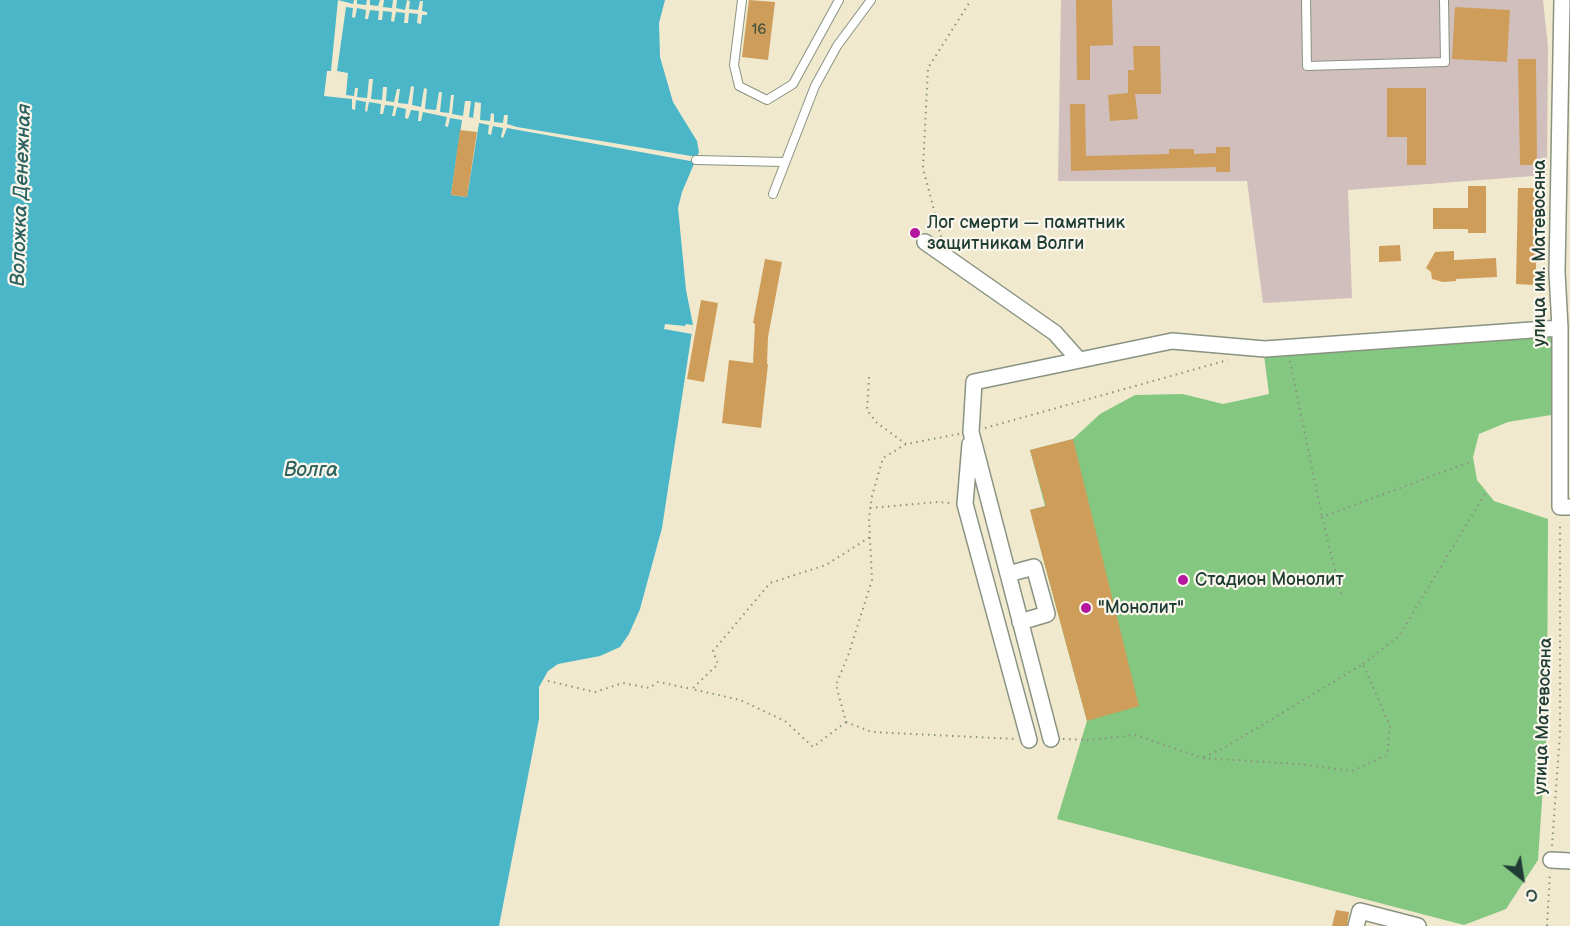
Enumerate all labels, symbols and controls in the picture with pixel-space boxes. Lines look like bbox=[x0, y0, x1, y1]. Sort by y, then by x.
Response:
house number: 16 bbox=[752, 21, 766, 39]
water label: Воложка Денежная bbox=[7, 103, 37, 287]
street label: улица им. Матевосяна bbox=[1529, 159, 1551, 347]
place label: Лог смерти — памятник защитникам Волги bbox=[927, 212, 1125, 254]
marker: Лог смерти — памятник защитникам Волги bbox=[908, 226, 922, 240]
water label: Волга bbox=[284, 459, 338, 483]
place label: Стадион Монолит bbox=[1195, 569, 1344, 591]
marker: Стадион Монолит bbox=[1176, 573, 1190, 587]
place label: "Монолит" bbox=[1098, 597, 1184, 619]
marker: "Монолит" bbox=[1079, 601, 1093, 615]
street label: улица Матевосяна bbox=[1530, 637, 1558, 795]
north arrow bbox=[1492, 848, 1552, 908]
text: С bbox=[1522, 883, 1541, 905]

